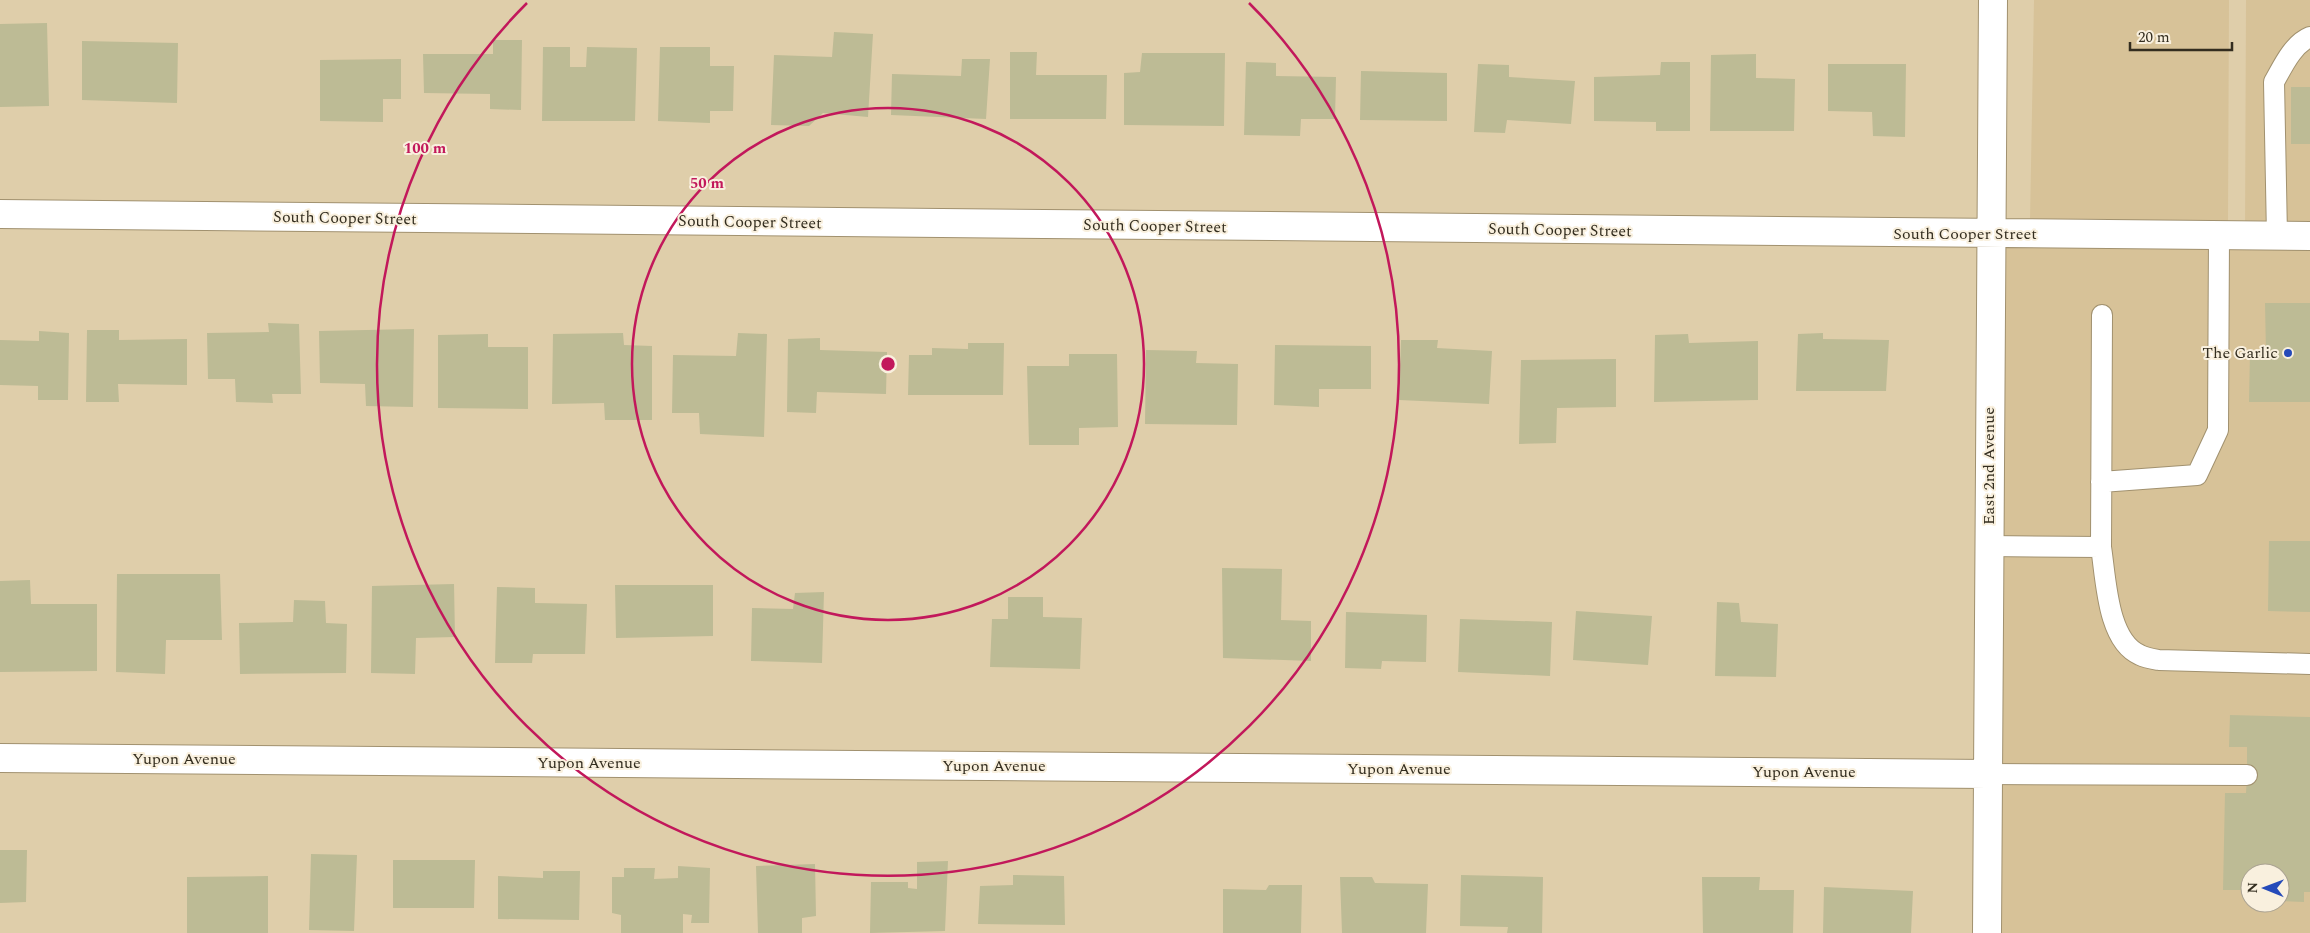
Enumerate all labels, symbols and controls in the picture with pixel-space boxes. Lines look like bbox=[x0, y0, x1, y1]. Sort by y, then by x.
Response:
scale bar bbox=[2130, 20, 2232, 52]
text: 20 m bbox=[2138, 26, 2170, 49]
text: 100 m bbox=[404, 137, 447, 160]
text: 50 m bbox=[690, 172, 725, 195]
street label: South Cooper Street bbox=[273, 205, 417, 231]
street label: South Cooper Street bbox=[678, 209, 822, 235]
street label: South Cooper Street bbox=[1083, 213, 1227, 239]
street label: South Cooper Street bbox=[1488, 217, 1632, 243]
street label: South Cooper Street bbox=[1893, 222, 2037, 246]
place label: The Garlic bbox=[2202, 341, 2278, 365]
marker: The Garlic bbox=[2282, 347, 2294, 359]
centre of rings bbox=[879, 355, 897, 373]
street label: East 2nd Avenue bbox=[1977, 407, 2001, 525]
street label: Yupon Avenue bbox=[132, 747, 236, 771]
street label: Yupon Avenue bbox=[537, 751, 641, 775]
street label: Yupon Avenue bbox=[942, 754, 1046, 778]
street label: Yupon Avenue bbox=[1347, 757, 1451, 781]
street label: Yupon Avenue bbox=[1752, 760, 1856, 784]
north arrow bbox=[2240, 863, 2290, 913]
text: N bbox=[2242, 882, 2263, 894]

